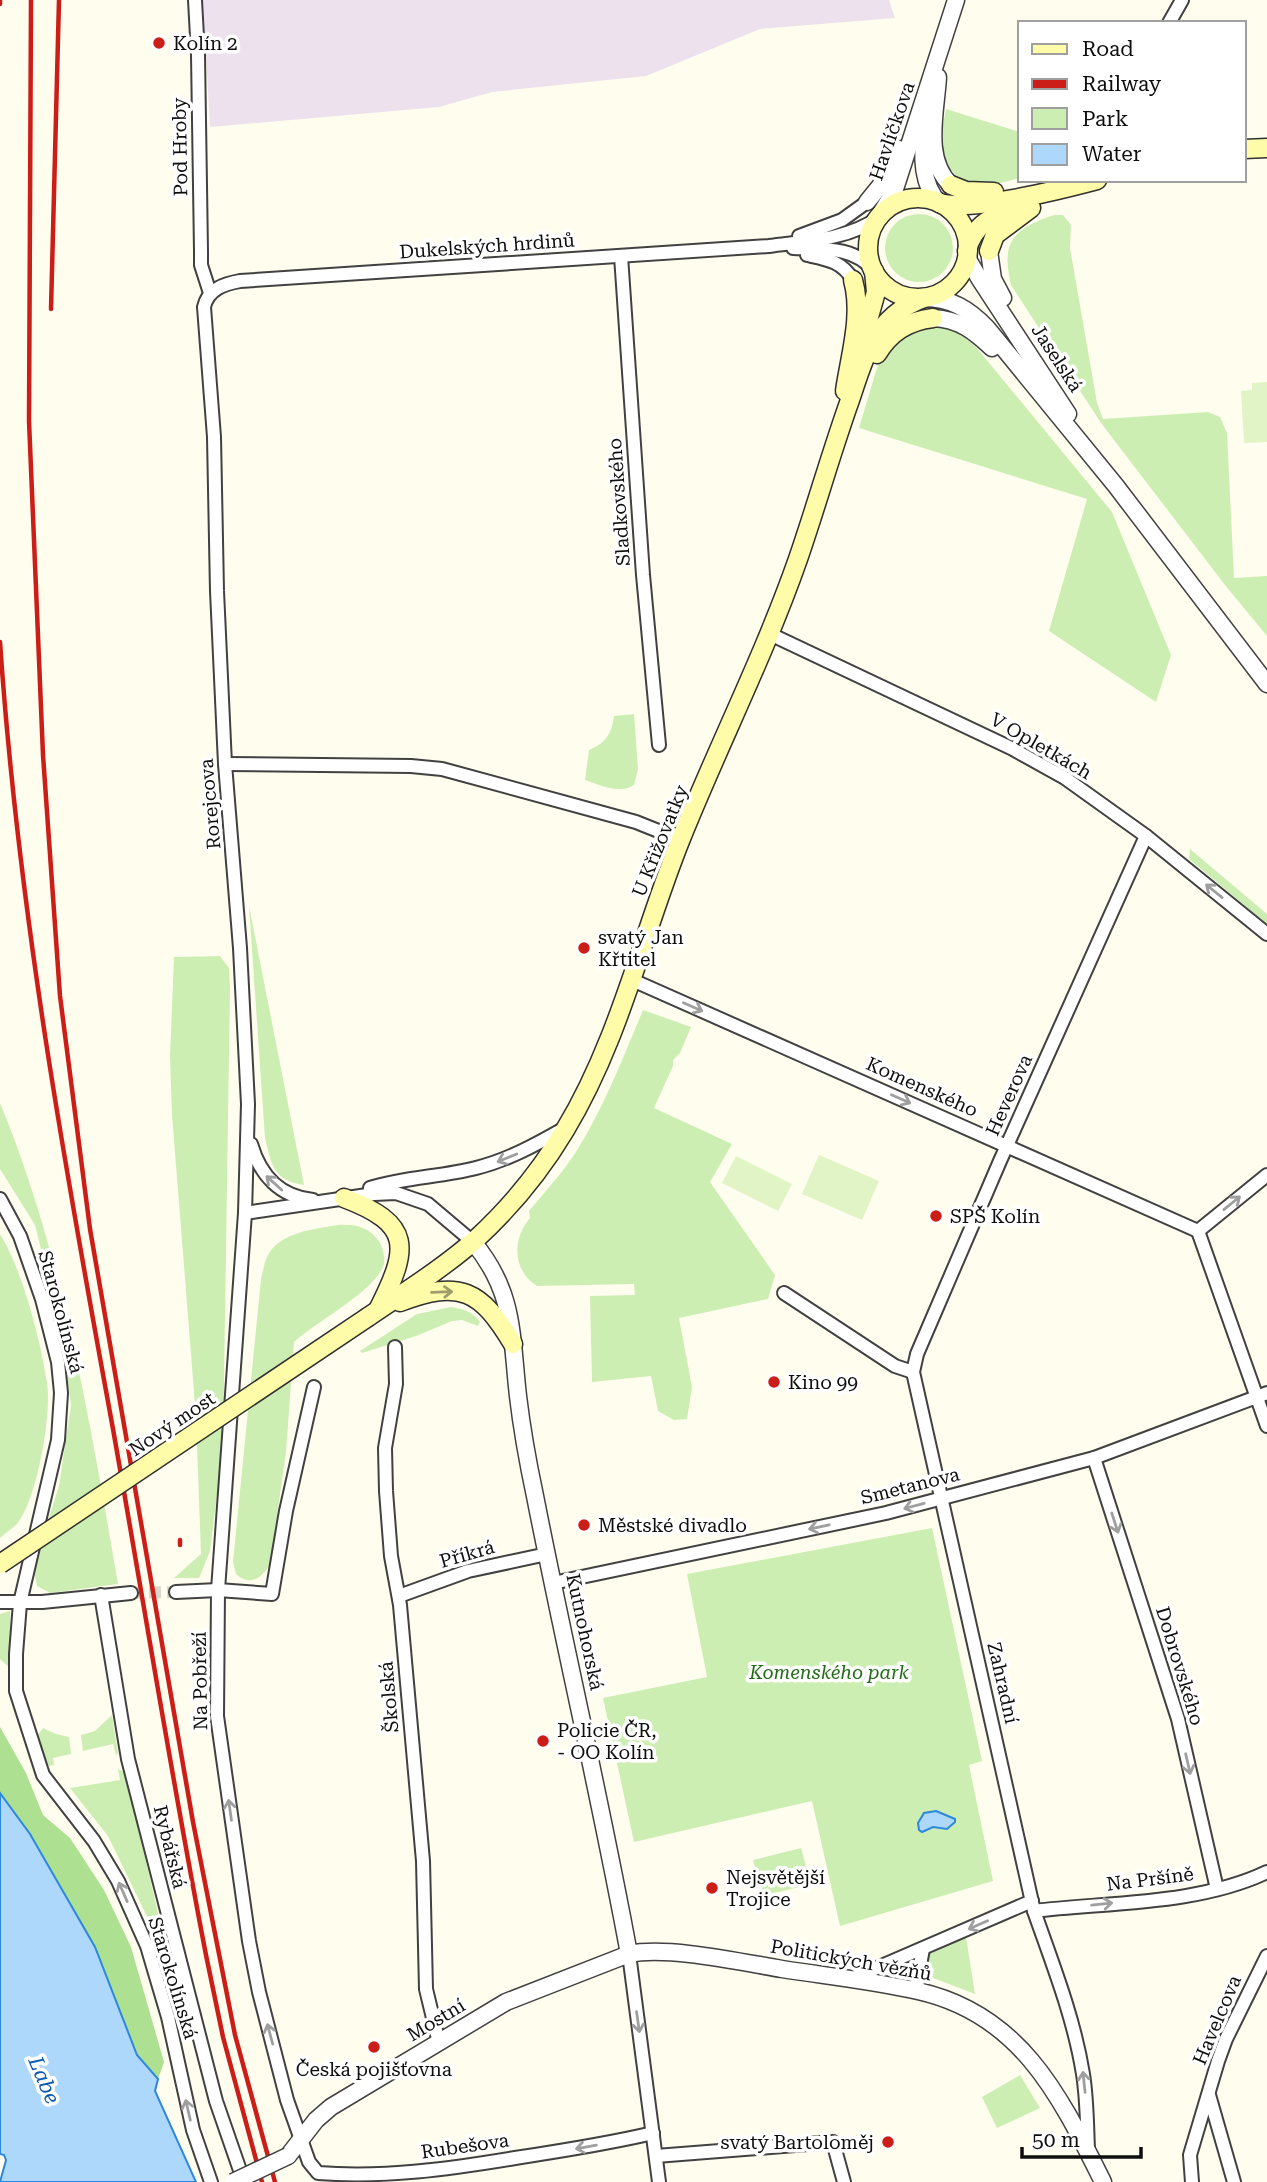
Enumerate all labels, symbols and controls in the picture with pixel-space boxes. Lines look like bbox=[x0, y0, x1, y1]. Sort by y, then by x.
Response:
legend bbox=[1018, 21, 1246, 182]
place label: Kolín 2 bbox=[173, 32, 238, 55]
marker: Kolín 2 bbox=[151, 35, 167, 51]
text: Road bbox=[1082, 37, 1134, 61]
text: Railway bbox=[1082, 72, 1162, 96]
street label: Havlíčkova bbox=[864, 78, 920, 183]
street label: Pod Hroby bbox=[168, 97, 192, 197]
text: Park bbox=[1082, 107, 1128, 131]
text: Water bbox=[1082, 142, 1142, 166]
street label: Dukelských hrdinů bbox=[399, 228, 576, 264]
street label: Jaselská bbox=[1027, 320, 1088, 397]
street label: Sladkovského bbox=[603, 437, 635, 567]
street label: V Opletkách bbox=[986, 708, 1096, 784]
street label: Rorejcova bbox=[195, 757, 225, 850]
street label: U Křižovatky bbox=[627, 781, 693, 900]
one-way arrow bbox=[1205, 883, 1223, 899]
place label: svatý Jan Křtitel bbox=[598, 926, 684, 971]
marker: svatý Jan Křtitel bbox=[576, 940, 592, 956]
one-way arrow bbox=[682, 1001, 703, 1014]
street label: Heverova bbox=[981, 1050, 1037, 1139]
street label: Komenského bbox=[863, 1052, 981, 1122]
one-way arrow bbox=[890, 1093, 911, 1106]
one-way arrow bbox=[496, 1152, 518, 1165]
one-way arrow bbox=[265, 1175, 283, 1191]
one-way arrow bbox=[1223, 1195, 1241, 1211]
place label: SPŠ Kolín bbox=[950, 1205, 1040, 1228]
marker: SPŠ Kolín bbox=[928, 1208, 944, 1224]
street label: Starokolínská bbox=[34, 1248, 89, 1377]
one-way arrow bbox=[430, 1286, 453, 1299]
place label: Kino 99 bbox=[788, 1371, 858, 1394]
marker: Kino 99 bbox=[766, 1374, 782, 1390]
street label: Nový most bbox=[125, 1387, 219, 1461]
street label: Smetanova bbox=[858, 1462, 963, 1509]
one-way arrow bbox=[903, 1500, 926, 1513]
one-way arrow bbox=[1110, 1512, 1123, 1534]
place label: Městské divadlo bbox=[598, 1514, 747, 1537]
marker: Městské divadlo bbox=[576, 1517, 592, 1533]
one-way arrow bbox=[808, 1521, 831, 1535]
street label: Příkrá bbox=[437, 1535, 498, 1573]
street label: Kutnohorská bbox=[561, 1572, 609, 1693]
street label: Dobrovského bbox=[1151, 1604, 1209, 1728]
street label: Na Pobřeží bbox=[188, 1631, 212, 1731]
street label: Zahradní bbox=[982, 1640, 1024, 1726]
street label: Školská bbox=[374, 1660, 404, 1734]
park label: Komenského park bbox=[748, 1661, 909, 1684]
place label: Policie ČR, - OO Kolín bbox=[557, 1719, 656, 1764]
marker: Policie ČR, - OO Kolín bbox=[535, 1733, 551, 1749]
one-way arrow bbox=[1182, 1753, 1195, 1775]
one-way arrow bbox=[223, 1799, 236, 1822]
street label: Rybářská bbox=[149, 1803, 192, 1892]
street label: Na Pršíně bbox=[1105, 1862, 1195, 1896]
place label: Nejsvětější Trojice bbox=[726, 1866, 825, 1911]
marker: Nejsvětější Trojice bbox=[704, 1880, 720, 1896]
one-way arrow bbox=[116, 1882, 129, 1904]
one-way arrow bbox=[1090, 1898, 1113, 1911]
street label: Starokolínská bbox=[144, 1914, 203, 2042]
one-way arrow bbox=[967, 1919, 989, 1932]
street label: Politických vězňů bbox=[769, 1934, 934, 1986]
street label: Havelcova bbox=[1188, 1971, 1246, 2068]
street label: Mostní bbox=[403, 1994, 469, 2046]
one-way arrow bbox=[632, 2010, 645, 2033]
one-way arrow bbox=[263, 2023, 276, 2046]
marker: Česká pojišťovna bbox=[366, 2039, 382, 2055]
water label: Labe bbox=[23, 2052, 65, 2107]
place label: Česká pojišťovna bbox=[296, 2058, 453, 2081]
one-way arrow bbox=[1077, 2072, 1090, 2094]
one-way arrow bbox=[181, 2099, 195, 2122]
scale bar bbox=[1022, 2116, 1141, 2160]
street label: Rubešova bbox=[420, 2128, 511, 2164]
text: 50 m bbox=[1032, 2128, 1080, 2152]
place label: svatý Bartoloměj bbox=[721, 2131, 874, 2154]
marker: svatý Bartoloměj bbox=[880, 2134, 896, 2150]
one-way arrow bbox=[575, 2141, 598, 2154]

